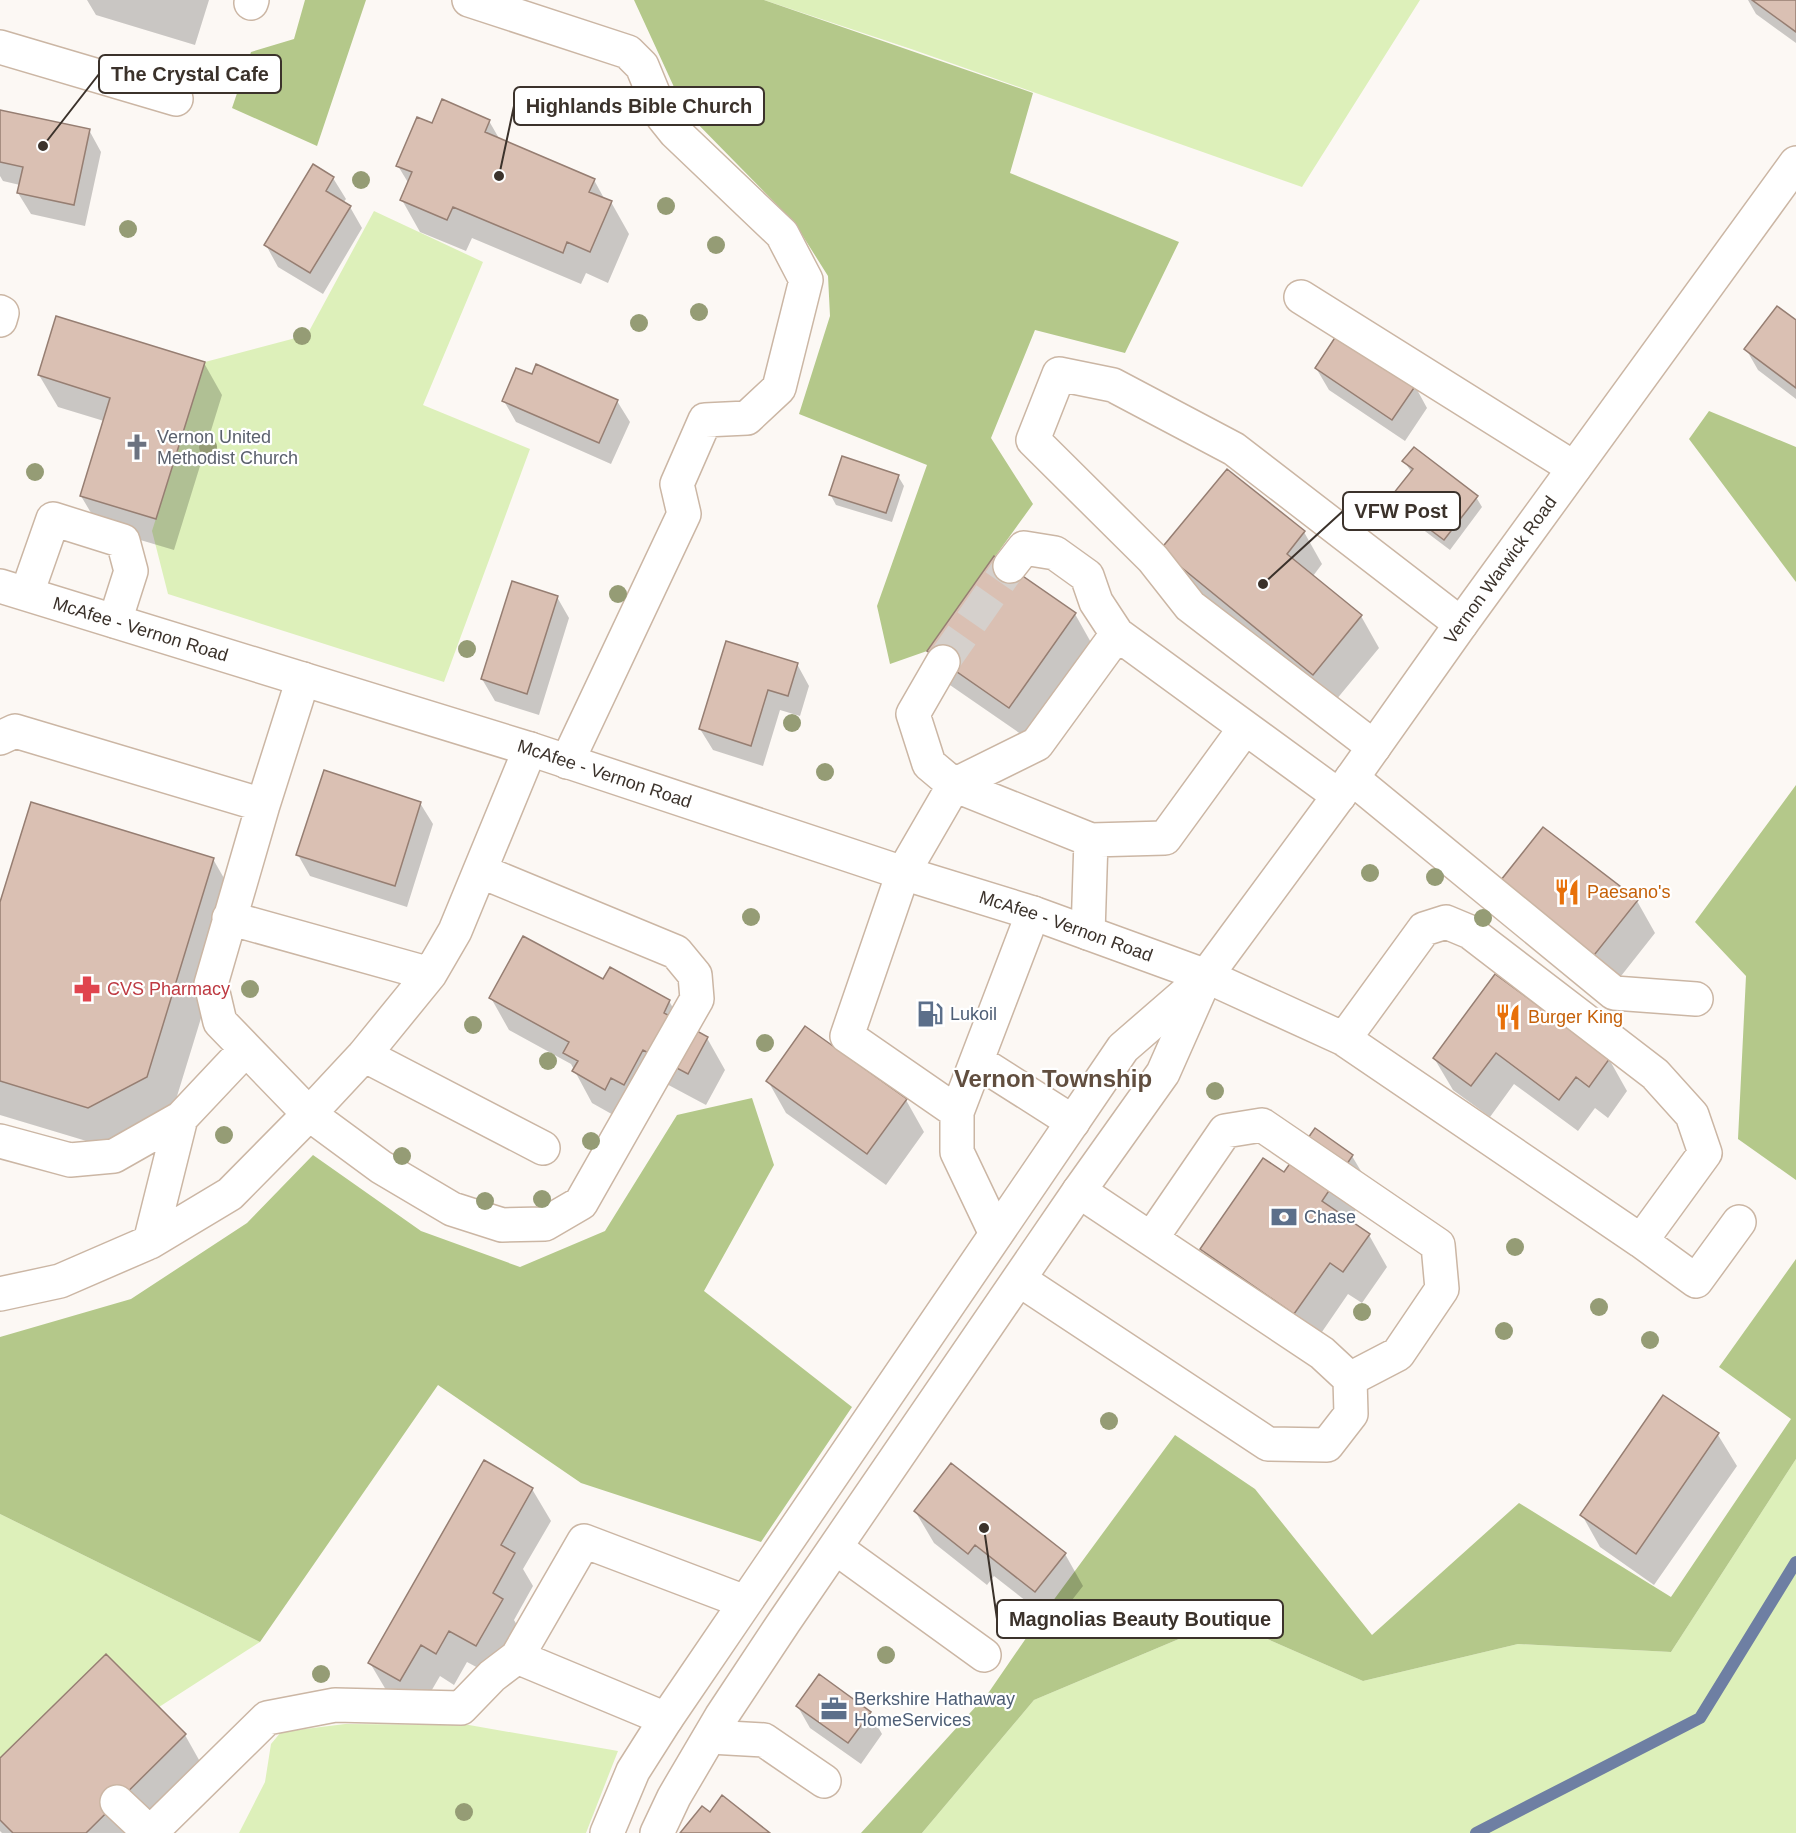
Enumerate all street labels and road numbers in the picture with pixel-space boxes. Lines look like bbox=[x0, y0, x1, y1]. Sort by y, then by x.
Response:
street label: Vernon Warwick Road bbox=[1440, 492, 1561, 648]
street label: McAfee - Vernon Road bbox=[50, 593, 231, 666]
street label: McAfee - Vernon Road bbox=[515, 736, 694, 812]
street label: McAfee - Vernon Road bbox=[977, 887, 1155, 966]

